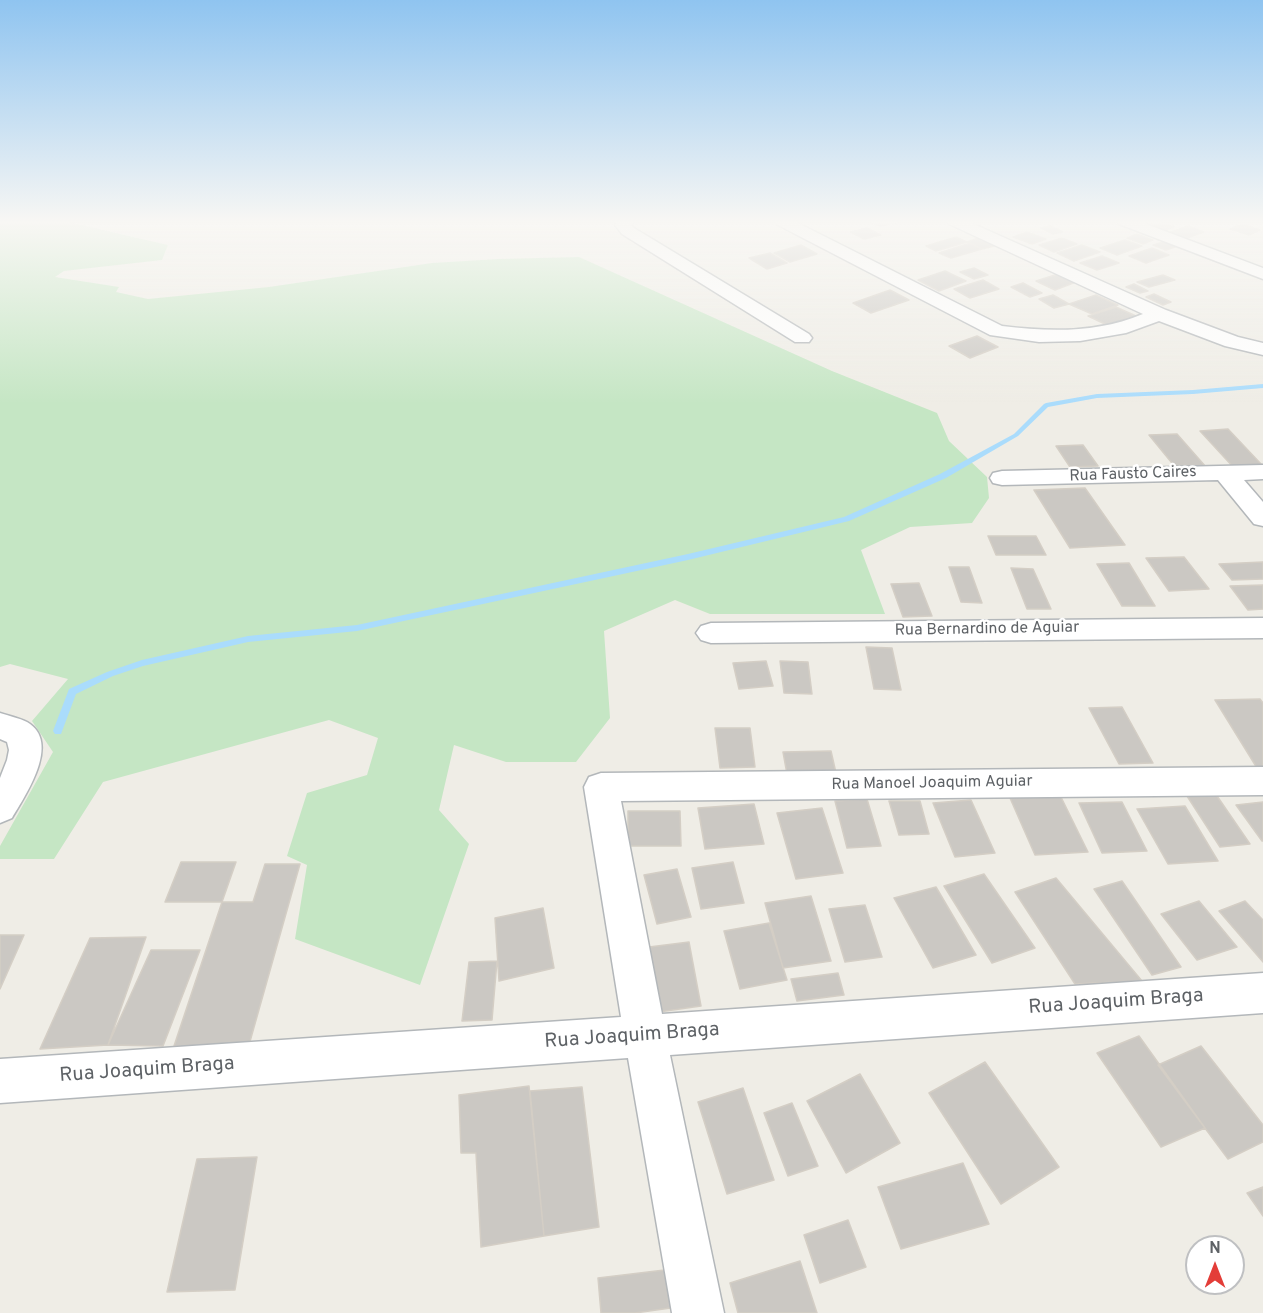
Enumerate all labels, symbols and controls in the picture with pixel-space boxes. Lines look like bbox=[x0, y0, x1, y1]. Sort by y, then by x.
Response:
street label: Rua Fausto Caires bbox=[1069, 463, 1197, 487]
street label: Rua Bernardino de Aguiar bbox=[894, 619, 1080, 641]
street label: Rua Manoel Joaquim Aguiar bbox=[831, 773, 1033, 795]
street label: Rua Joaquim Braga bbox=[1028, 985, 1204, 1021]
street label: Rua Joaquim Braga bbox=[544, 1019, 720, 1055]
street label: Rua Joaquim Braga bbox=[59, 1053, 235, 1089]
north arrow bbox=[1185, 1235, 1245, 1295]
text: N bbox=[1209, 1239, 1221, 1259]

